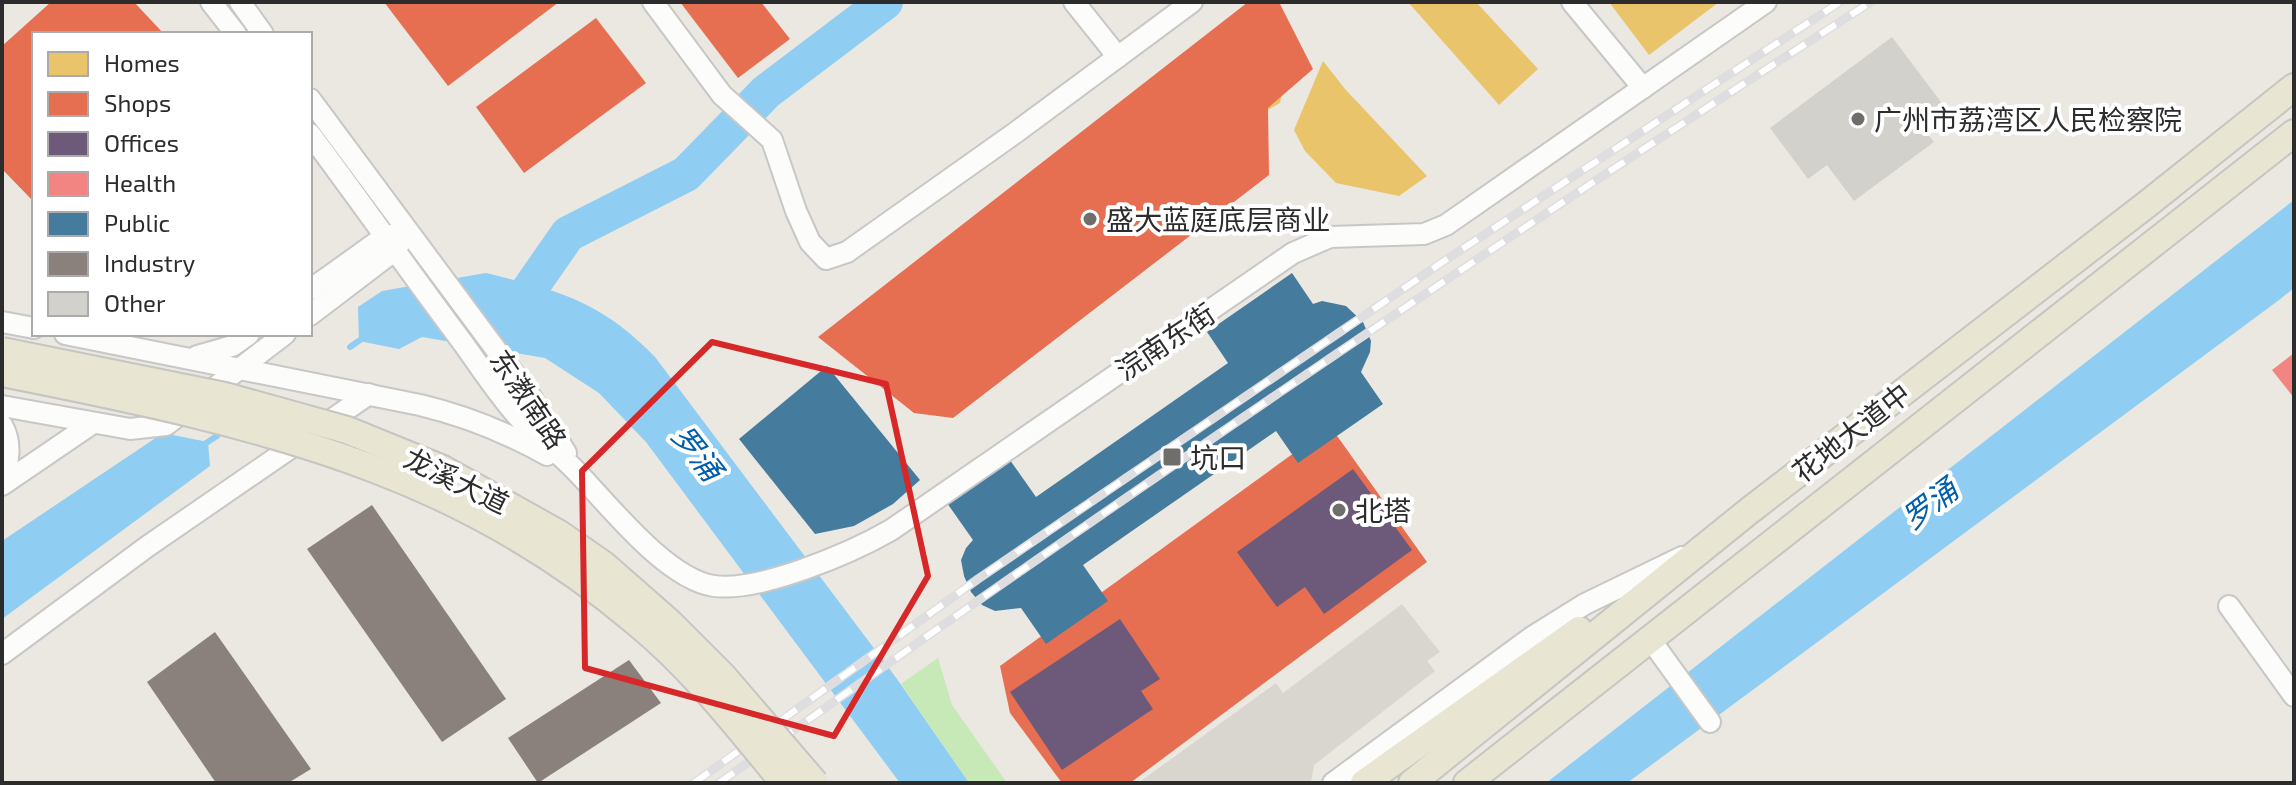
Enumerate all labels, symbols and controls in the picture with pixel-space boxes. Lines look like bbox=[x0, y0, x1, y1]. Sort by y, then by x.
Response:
legend bbox=[32, 32, 312, 336]
text: Homes bbox=[104, 48, 180, 77]
text: Shops bbox=[104, 88, 171, 117]
place label: 广州市荔湾区人民检察院 bbox=[1874, 102, 2182, 136]
marker: 广州市荔湾区人民检察院 bbox=[1849, 110, 1867, 128]
text: Offices bbox=[104, 128, 179, 157]
text: Health bbox=[104, 168, 176, 197]
place label: 盛大蓝庭底层商业 bbox=[1106, 202, 1330, 236]
text: Public bbox=[104, 208, 170, 237]
marker: 盛大蓝庭底层商业 bbox=[1081, 210, 1099, 228]
text: Industry bbox=[104, 248, 196, 277]
text: Other bbox=[104, 288, 166, 317]
street label: 浣南东街 bbox=[1109, 296, 1221, 386]
street label: 东漖南路 bbox=[484, 343, 574, 455]
street label: 花地大道中 bbox=[1785, 376, 1917, 488]
water label: 罗涌 bbox=[665, 417, 733, 489]
street label: 龙溪大道 bbox=[399, 440, 515, 520]
place label: 坑口 bbox=[1190, 440, 1246, 474]
marker: 坑口 bbox=[1161, 446, 1183, 468]
water label: 罗涌 bbox=[1894, 469, 1966, 535]
place label: 北塔 bbox=[1355, 493, 1411, 527]
marker: 北塔 bbox=[1330, 501, 1348, 519]

